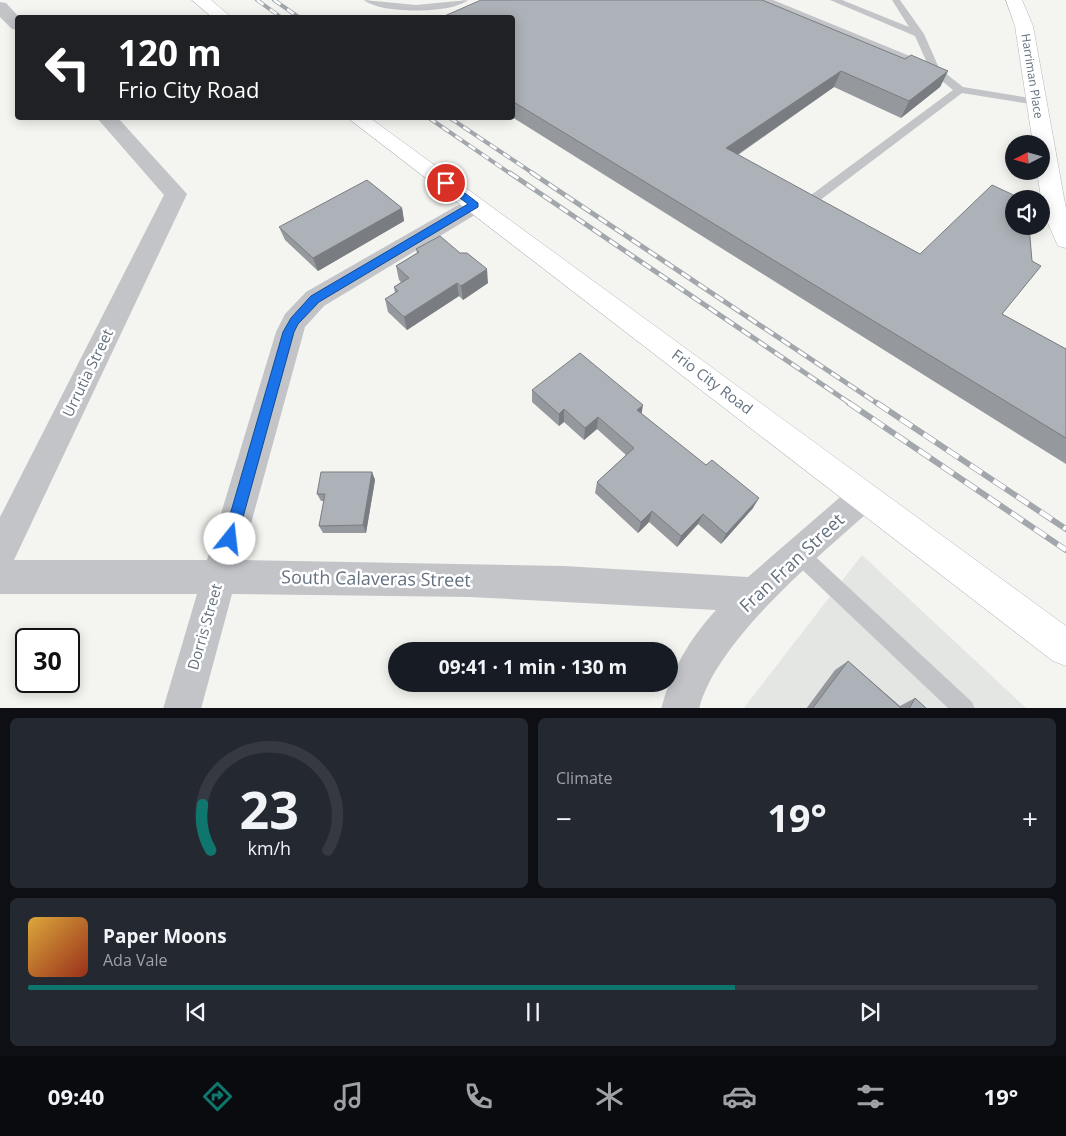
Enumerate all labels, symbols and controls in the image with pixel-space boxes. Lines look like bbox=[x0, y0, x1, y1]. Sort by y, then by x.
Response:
text: 120 m bbox=[118, 29, 222, 76]
street label: Harriman Place bbox=[1017, 32, 1048, 120]
icon: left bbox=[35, 35, 100, 100]
text: Frio City Road bbox=[118, 74, 259, 104]
north arrow bbox=[1005, 135, 1050, 180]
map controls bbox=[1005, 135, 1050, 235]
pin bbox=[425, 162, 467, 204]
icon: arrive bbox=[432, 169, 460, 197]
button: sound bbox=[1005, 190, 1050, 235]
street label: Urrutia Street bbox=[57, 325, 117, 420]
street label: Frio City Road bbox=[668, 344, 757, 418]
street label: Fran Fran Street bbox=[734, 507, 849, 617]
position arrow bbox=[203, 512, 255, 564]
street label: South Calaveras Street bbox=[281, 564, 471, 592]
street label: Dorris Street bbox=[182, 581, 226, 672]
speed limit sign: 30 bbox=[15, 628, 80, 693]
text: 09:41 · 1 min · 130 m bbox=[439, 654, 627, 680]
text: Climate bbox=[556, 767, 613, 789]
text: 23 bbox=[239, 773, 299, 844]
text: 19° bbox=[767, 791, 827, 843]
text: − bbox=[556, 799, 572, 837]
text: + bbox=[1022, 799, 1038, 837]
text: km/h bbox=[247, 836, 291, 860]
text: Paper Moons bbox=[103, 923, 227, 949]
text: Ada Vale bbox=[103, 949, 167, 971]
icon: previous bbox=[182, 998, 210, 1026]
icon: pause bbox=[519, 998, 547, 1026]
icon: next bbox=[856, 998, 884, 1026]
icon: directions bbox=[200, 1079, 235, 1114]
icon: music bbox=[331, 1079, 366, 1114]
icon: phone bbox=[461, 1079, 496, 1114]
icon: climate bbox=[592, 1079, 627, 1114]
icon: car bbox=[722, 1079, 757, 1114]
icon: filters bbox=[853, 1079, 888, 1114]
text: 09:40 bbox=[48, 1081, 104, 1111]
text: 19° bbox=[984, 1081, 1018, 1111]

